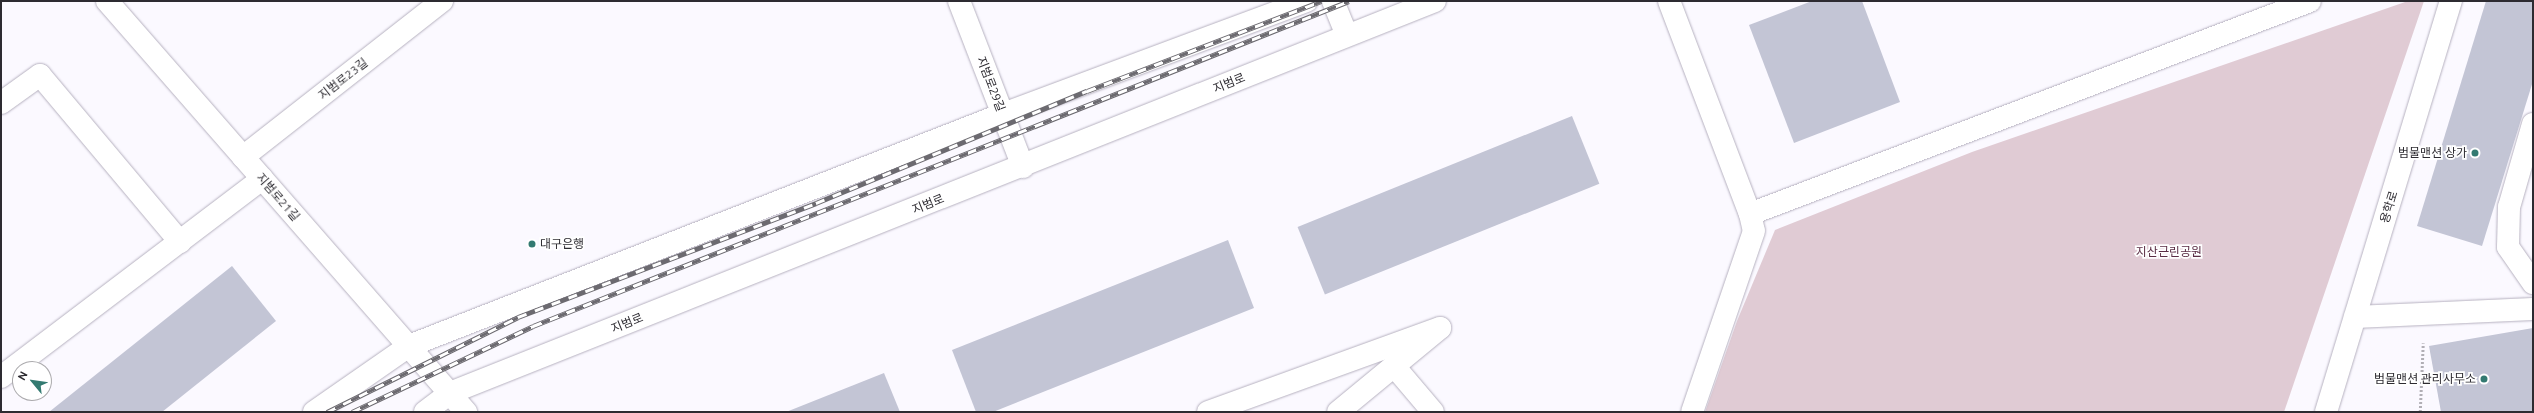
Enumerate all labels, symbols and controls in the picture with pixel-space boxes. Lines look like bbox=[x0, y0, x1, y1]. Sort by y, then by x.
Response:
street label: 지범로29길 bbox=[974, 54, 1008, 114]
street label: 지범로23길 bbox=[316, 56, 370, 102]
street label: 지범로 bbox=[1211, 70, 1247, 96]
place label: 범물맨션 상가 bbox=[2398, 146, 2467, 160]
marker: 범물맨션 상가 bbox=[2470, 148, 2480, 158]
street label: 지범로21길 bbox=[254, 171, 302, 223]
street label: 용학로 bbox=[2377, 189, 2401, 225]
street label: 지범로 bbox=[910, 191, 946, 217]
place label: 대구은행 bbox=[540, 237, 584, 251]
marker: 대구은행 bbox=[527, 239, 537, 249]
park label: 지산근린공원 bbox=[2136, 245, 2202, 259]
street label: 지범로 bbox=[609, 310, 645, 336]
north arrow bbox=[12, 361, 52, 401]
text: N bbox=[15, 369, 30, 382]
place label: 범물맨션 관리사무소 bbox=[2374, 372, 2476, 386]
marker: 범물맨션 관리사무소 bbox=[2479, 374, 2489, 384]

